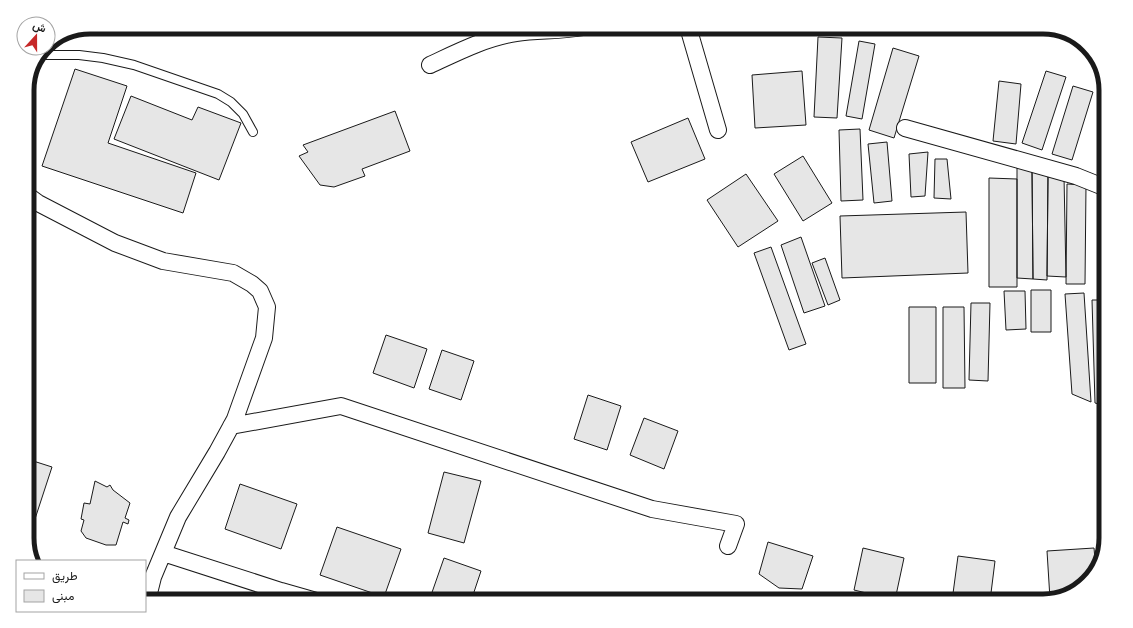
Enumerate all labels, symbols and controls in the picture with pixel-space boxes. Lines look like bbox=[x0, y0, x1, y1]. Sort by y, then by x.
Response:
north arrow bbox=[16, 16, 56, 56]
text: ش bbox=[31, 19, 48, 36]
legend bbox=[16, 560, 146, 612]
text: طريق bbox=[52, 569, 78, 584]
text: مبنى bbox=[52, 589, 74, 604]

